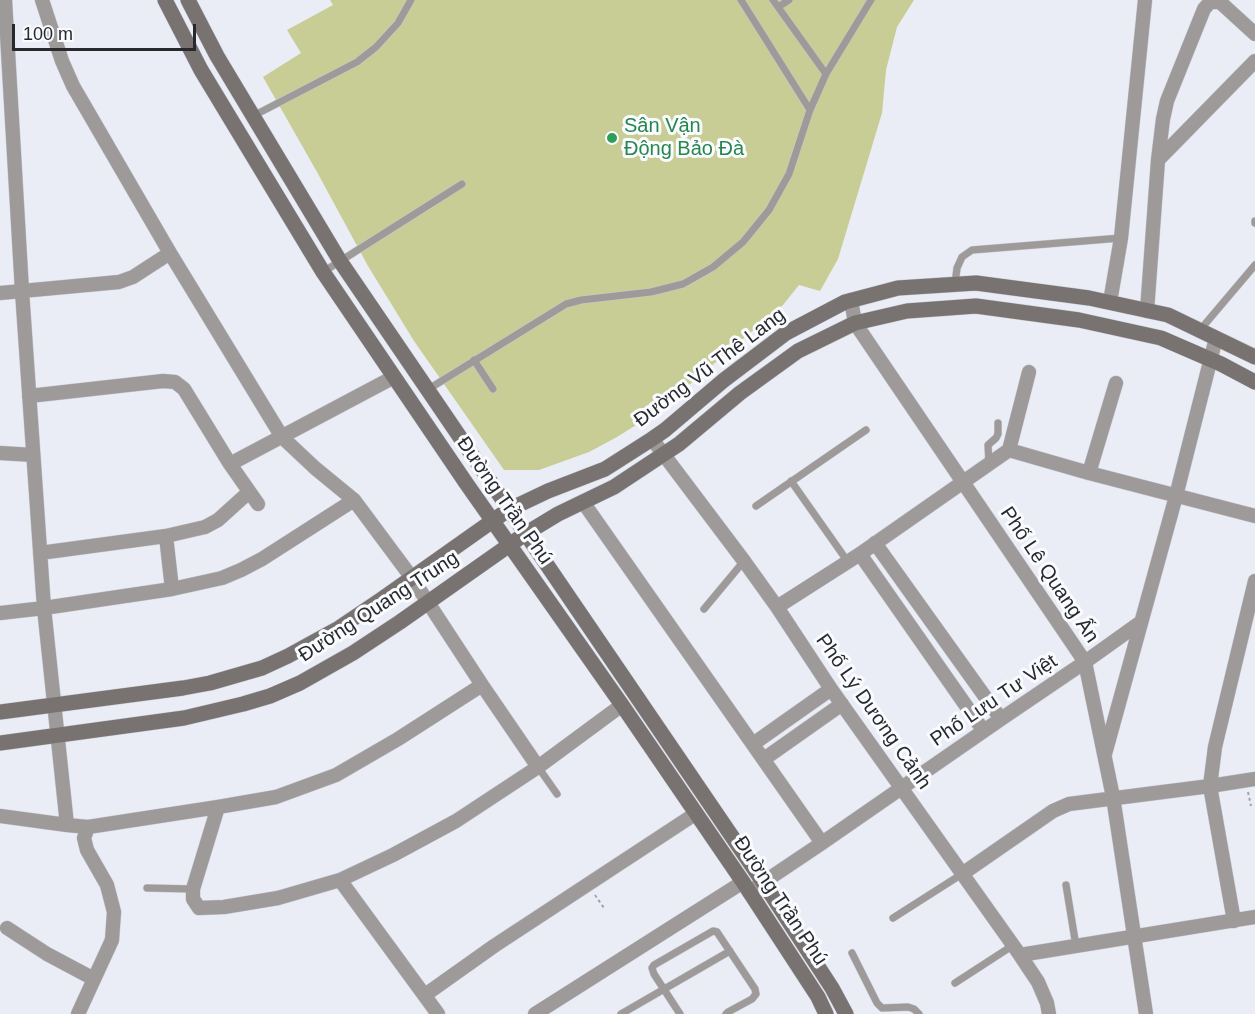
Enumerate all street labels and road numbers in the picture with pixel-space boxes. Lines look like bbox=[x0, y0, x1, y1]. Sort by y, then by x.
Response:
street label: Đường Vũ Thê Lang bbox=[630, 303, 790, 433]
street label: Đường Trần Phú bbox=[451, 433, 557, 569]
street label: Phố Lê Quang Ấn bbox=[995, 502, 1103, 648]
street label: Đường Quang Trung bbox=[295, 546, 463, 668]
street label: Phố Lý Dương Cảnh bbox=[810, 630, 936, 794]
street label: Phố Lưu Tư Việt bbox=[926, 650, 1062, 752]
street label: Đường Trần Phú bbox=[728, 832, 832, 970]

